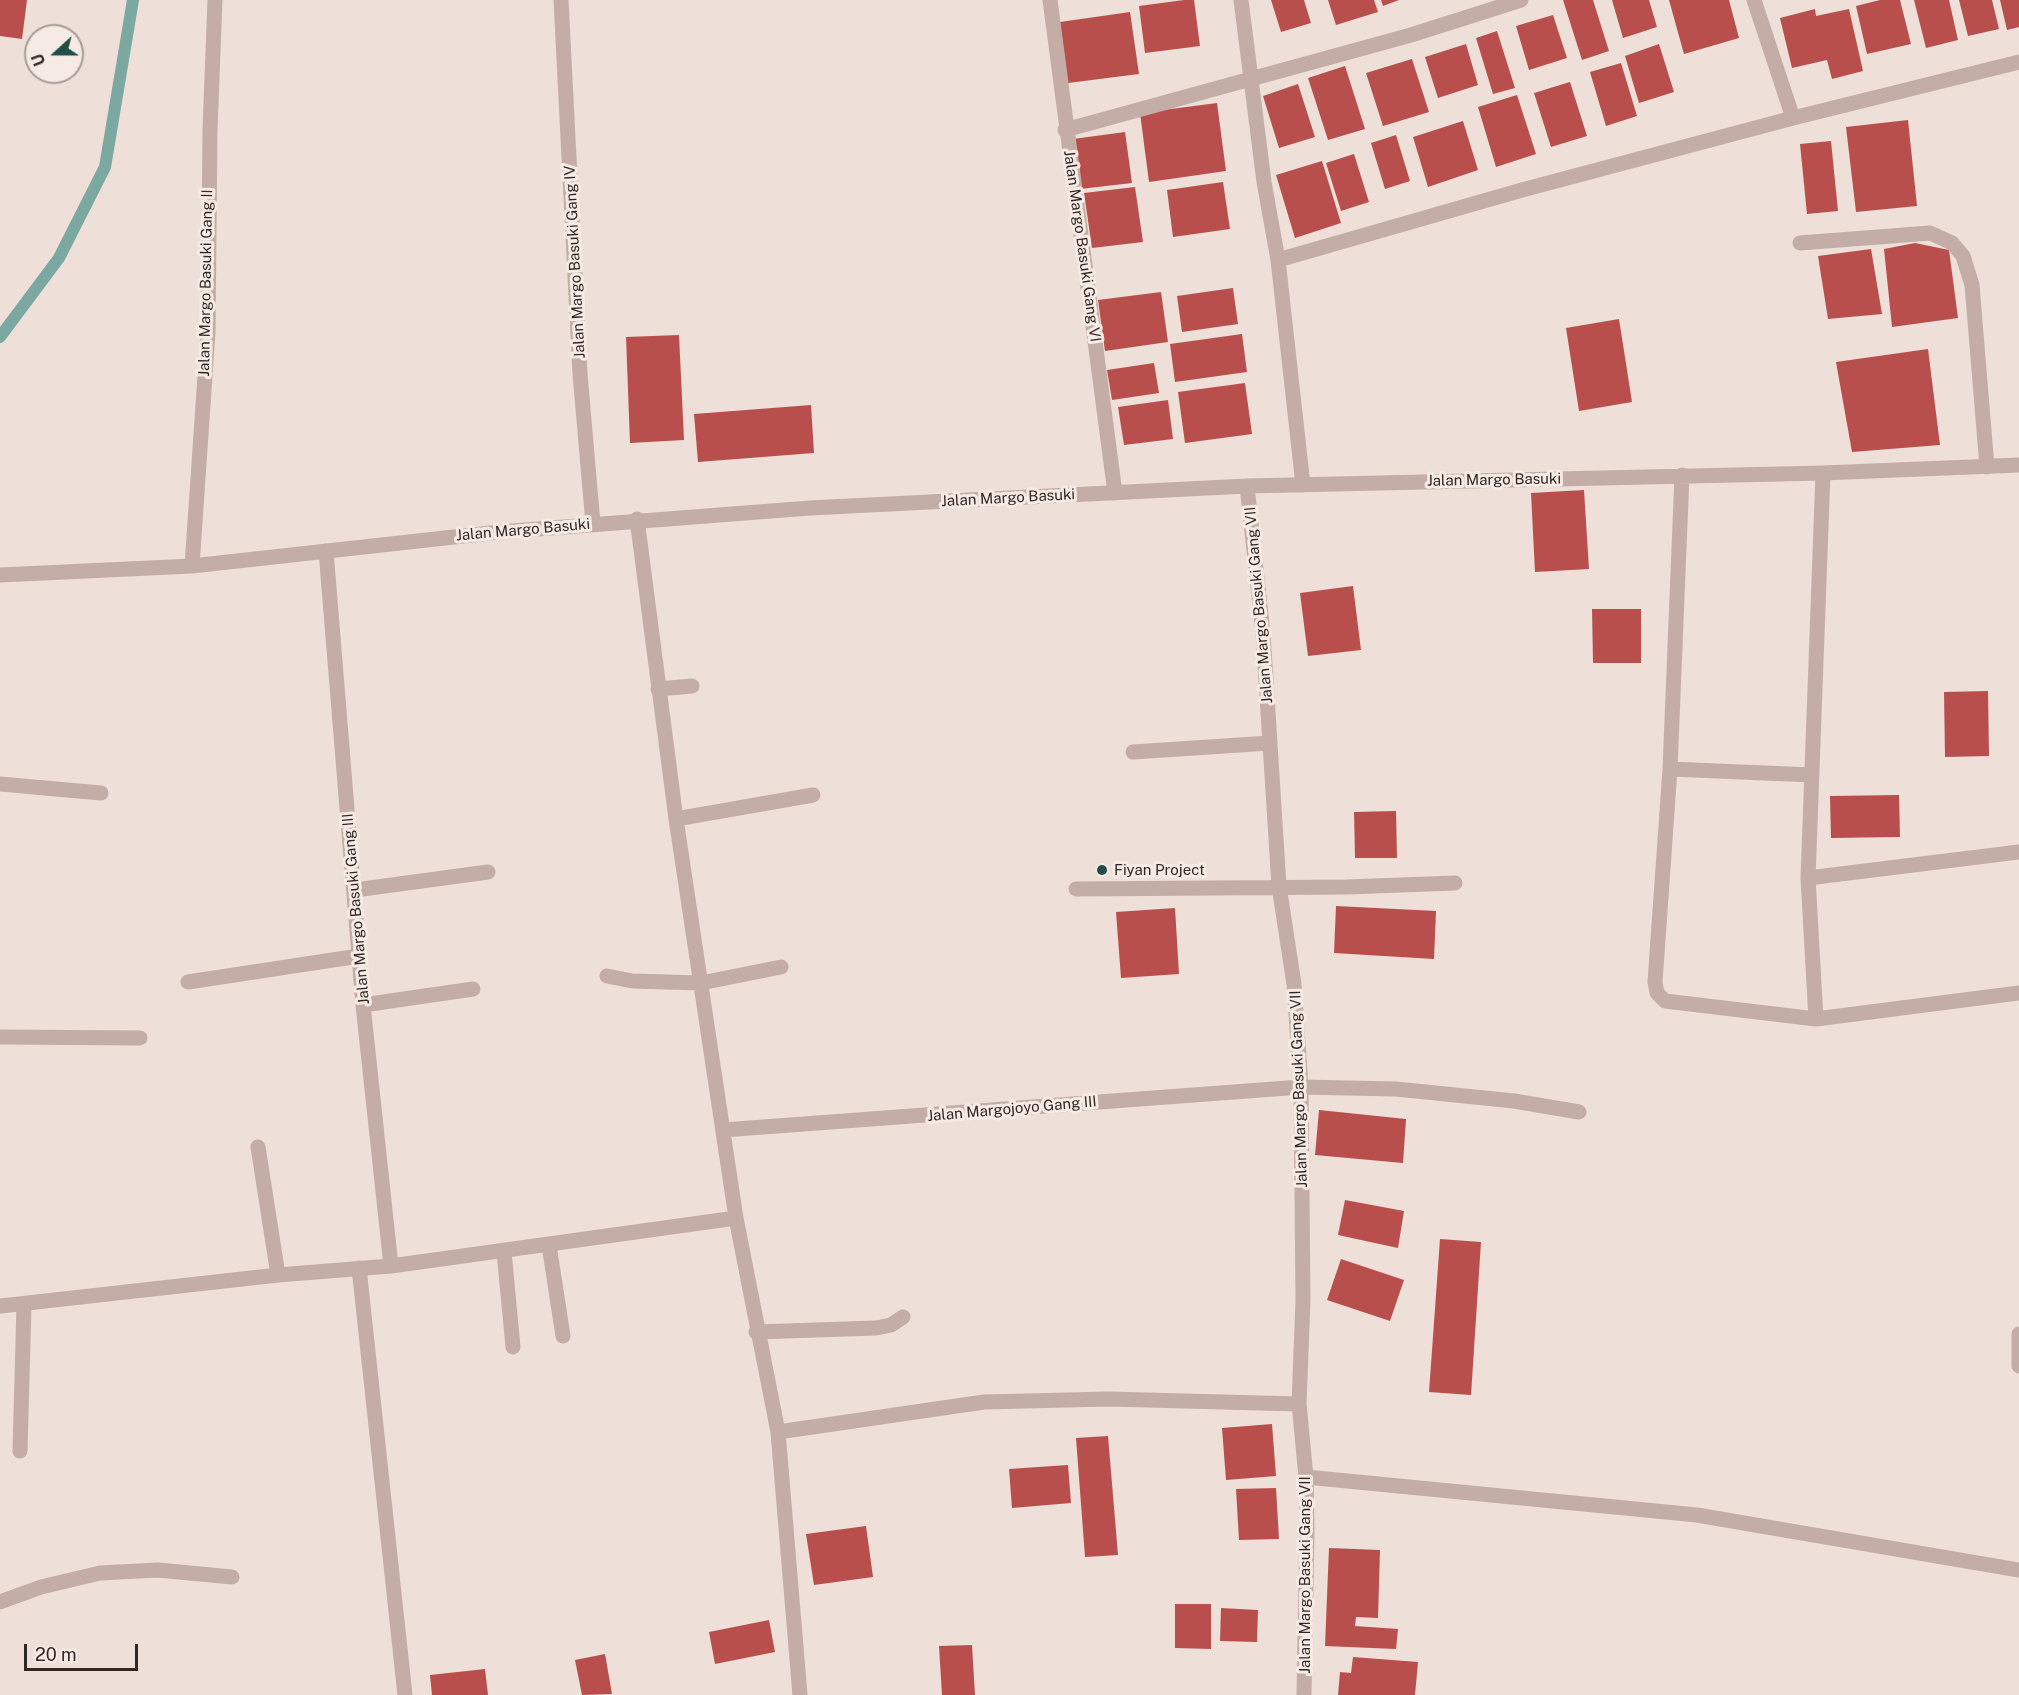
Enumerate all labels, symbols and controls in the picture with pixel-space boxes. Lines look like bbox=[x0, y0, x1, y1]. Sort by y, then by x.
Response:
north arrow bbox=[24, 24, 84, 84]
text: U bbox=[28, 51, 50, 69]
street label: Jalan Margo Basuki Gang VI bbox=[1060, 149, 1104, 343]
street label: Jalan Margo Basuki Gang IV bbox=[561, 165, 589, 359]
street label: Jalan Margo Basuki Gang II bbox=[195, 189, 217, 377]
street label: Jalan Margo Basuki bbox=[1427, 470, 1561, 490]
street label: Jalan Margo Basuki bbox=[940, 485, 1076, 511]
street label: Jalan Margo Basuki Gang VII bbox=[1241, 506, 1277, 704]
street label: Jalan Margo Basuki bbox=[455, 515, 591, 545]
street label: Jalan Margo Basuki Gang III bbox=[339, 813, 373, 1005]
place label: Fiyan Project bbox=[1114, 861, 1205, 879]
marker: Fiyan Project bbox=[1095, 863, 1109, 877]
street label: Jalan Margo Basuki Gang VII bbox=[1287, 990, 1311, 1188]
street label: Jalan Margojoyo Gang III bbox=[927, 1093, 1097, 1125]
street label: Jalan Margo Basuki Gang VII bbox=[1296, 1476, 1314, 1674]
scale bar bbox=[27, 1632, 141, 1670]
text: 20 m bbox=[35, 1644, 77, 1665]

